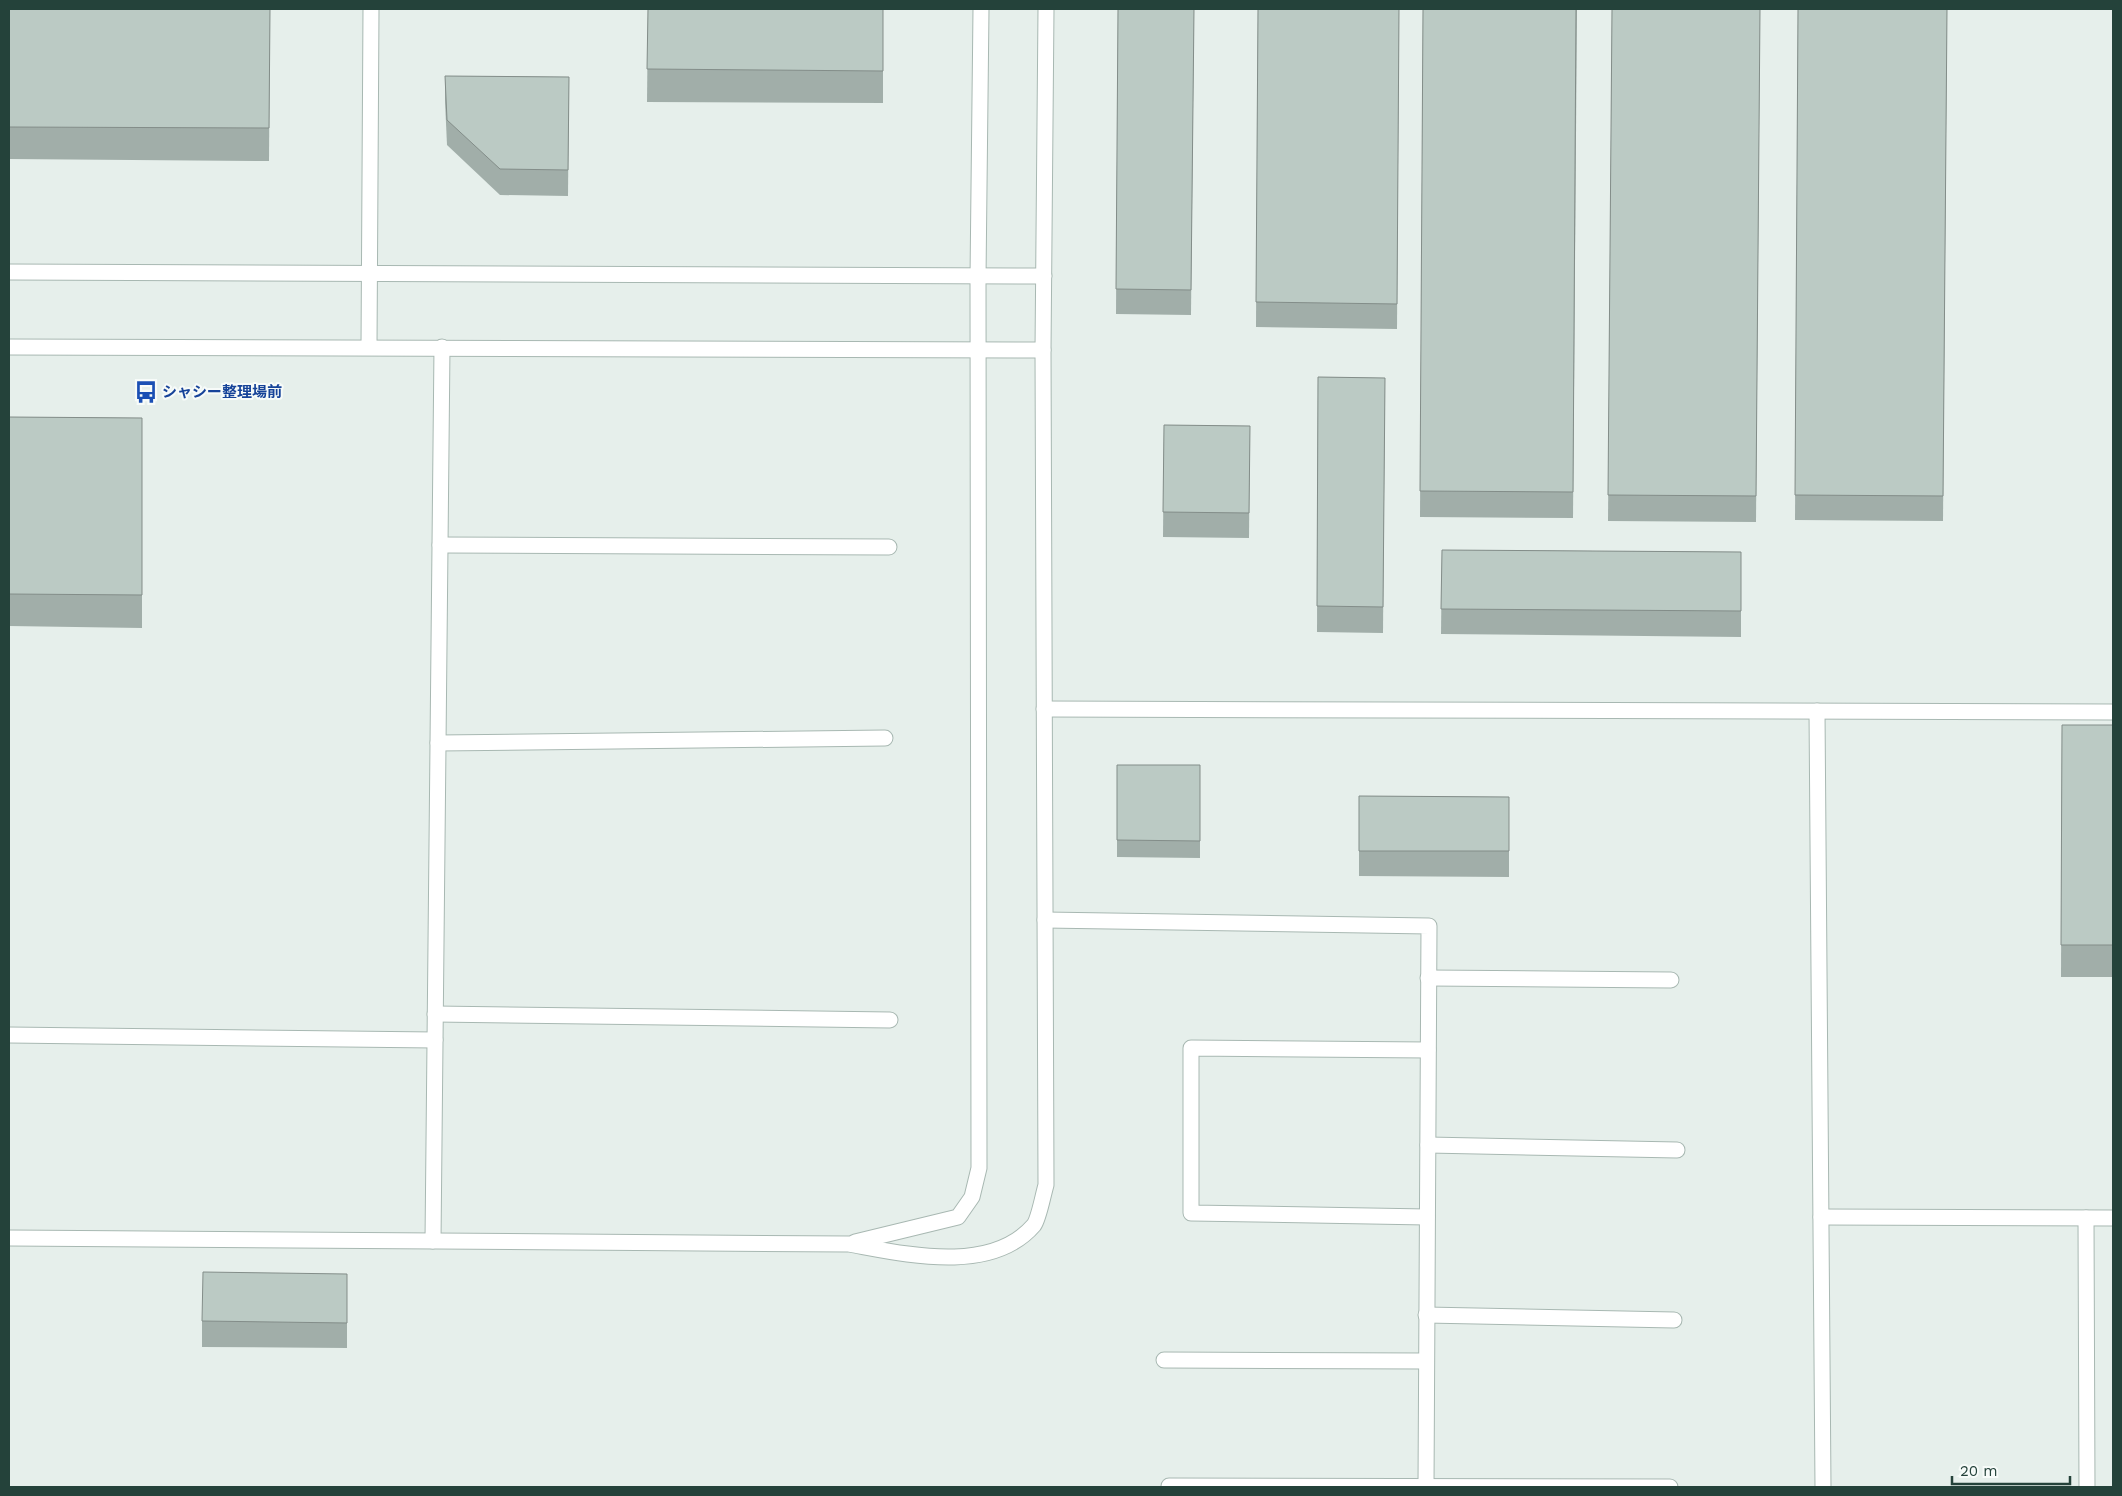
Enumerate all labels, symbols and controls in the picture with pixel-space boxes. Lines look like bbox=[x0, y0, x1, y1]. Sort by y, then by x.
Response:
bus stop icon: シャシー整理場前 bbox=[133, 379, 159, 405]
place label: シャシー整理場前 bbox=[162, 383, 282, 401]
scale bar bbox=[1952, 1454, 2070, 1486]
text: 20 m bbox=[1960, 1462, 1998, 1480]

